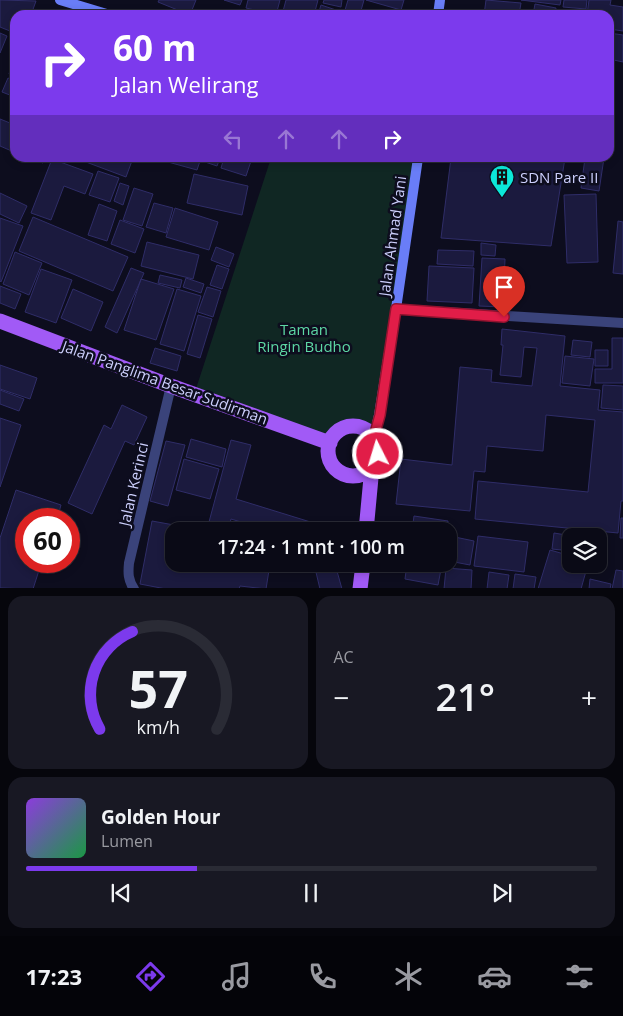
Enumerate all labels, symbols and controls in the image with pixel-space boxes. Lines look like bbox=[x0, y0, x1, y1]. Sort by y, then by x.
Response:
text: 60 m bbox=[113, 24, 196, 71]
icon: right bbox=[30, 30, 95, 95]
text: Jalan Welirang bbox=[113, 69, 259, 99]
icon: left bbox=[219, 125, 247, 153]
icon: ahead bbox=[272, 125, 300, 153]
icon: ahead bbox=[325, 125, 353, 153]
icon: right bbox=[378, 125, 406, 153]
building icon: SDN Pare II bbox=[489, 164, 515, 198]
place label: SDN Pare II bbox=[520, 167, 599, 187]
street label: Jalan Ahmad Yani bbox=[373, 175, 410, 299]
pin bbox=[483, 266, 525, 317]
icon: arrive bbox=[490, 273, 518, 301]
park label: Taman Ringin Budho bbox=[257, 319, 351, 356]
street label: Jalan Panglima Besar Sudirman bbox=[57, 335, 271, 429]
position arrow bbox=[351, 427, 403, 479]
street label: Jalan Kerinci bbox=[113, 440, 152, 530]
speed limit sign: 60 bbox=[15, 508, 80, 573]
map controls bbox=[562, 528, 607, 573]
button: layers bbox=[562, 528, 607, 573]
text: 17:24 · 1 mnt · 100 m bbox=[217, 534, 405, 560]
text: AC bbox=[334, 646, 354, 668]
text: 57 bbox=[128, 652, 187, 723]
text: 21° bbox=[435, 670, 495, 722]
text: − bbox=[334, 678, 350, 716]
text: + bbox=[581, 678, 597, 716]
text: km/h bbox=[136, 715, 179, 739]
text: Golden Hour bbox=[101, 804, 220, 830]
text: Lumen bbox=[101, 830, 153, 852]
icon: previous bbox=[107, 879, 135, 907]
icon: pause bbox=[297, 879, 325, 907]
icon: next bbox=[488, 879, 516, 907]
icon: directions bbox=[133, 959, 168, 994]
icon: music bbox=[219, 959, 254, 994]
icon: phone bbox=[305, 959, 340, 994]
icon: climate bbox=[391, 959, 426, 994]
icon: car bbox=[477, 959, 512, 994]
icon: filters bbox=[562, 959, 597, 994]
text: 17:23 bbox=[25, 961, 82, 991]

